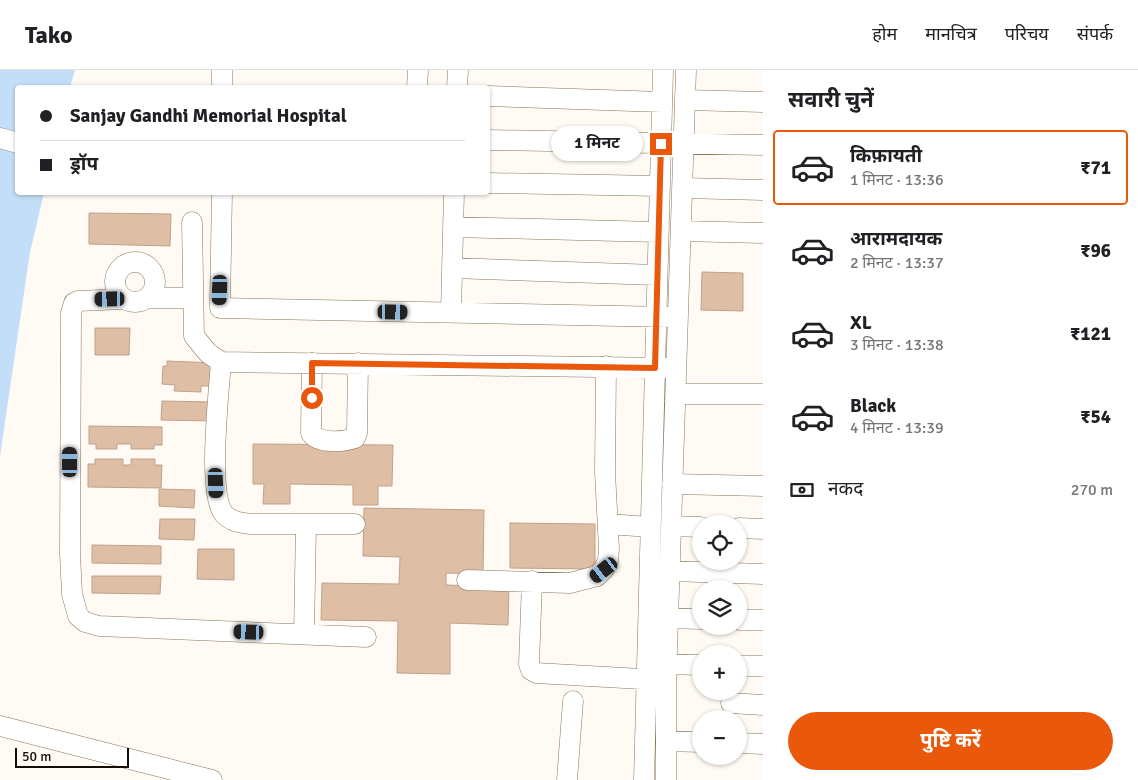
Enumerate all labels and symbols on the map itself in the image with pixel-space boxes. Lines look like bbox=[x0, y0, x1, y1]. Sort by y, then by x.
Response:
callout: 1 मिनट bbox=[551, 126, 644, 162]
route end bbox=[650, 133, 672, 155]
car bbox=[211, 275, 228, 305]
car bbox=[94, 291, 125, 307]
car bbox=[377, 304, 408, 320]
route start bbox=[301, 387, 323, 409]
car bbox=[62, 447, 77, 477]
car bbox=[207, 468, 224, 498]
car bbox=[587, 555, 620, 585]
car bbox=[233, 624, 264, 640]
scale bar bbox=[15, 745, 129, 768]

